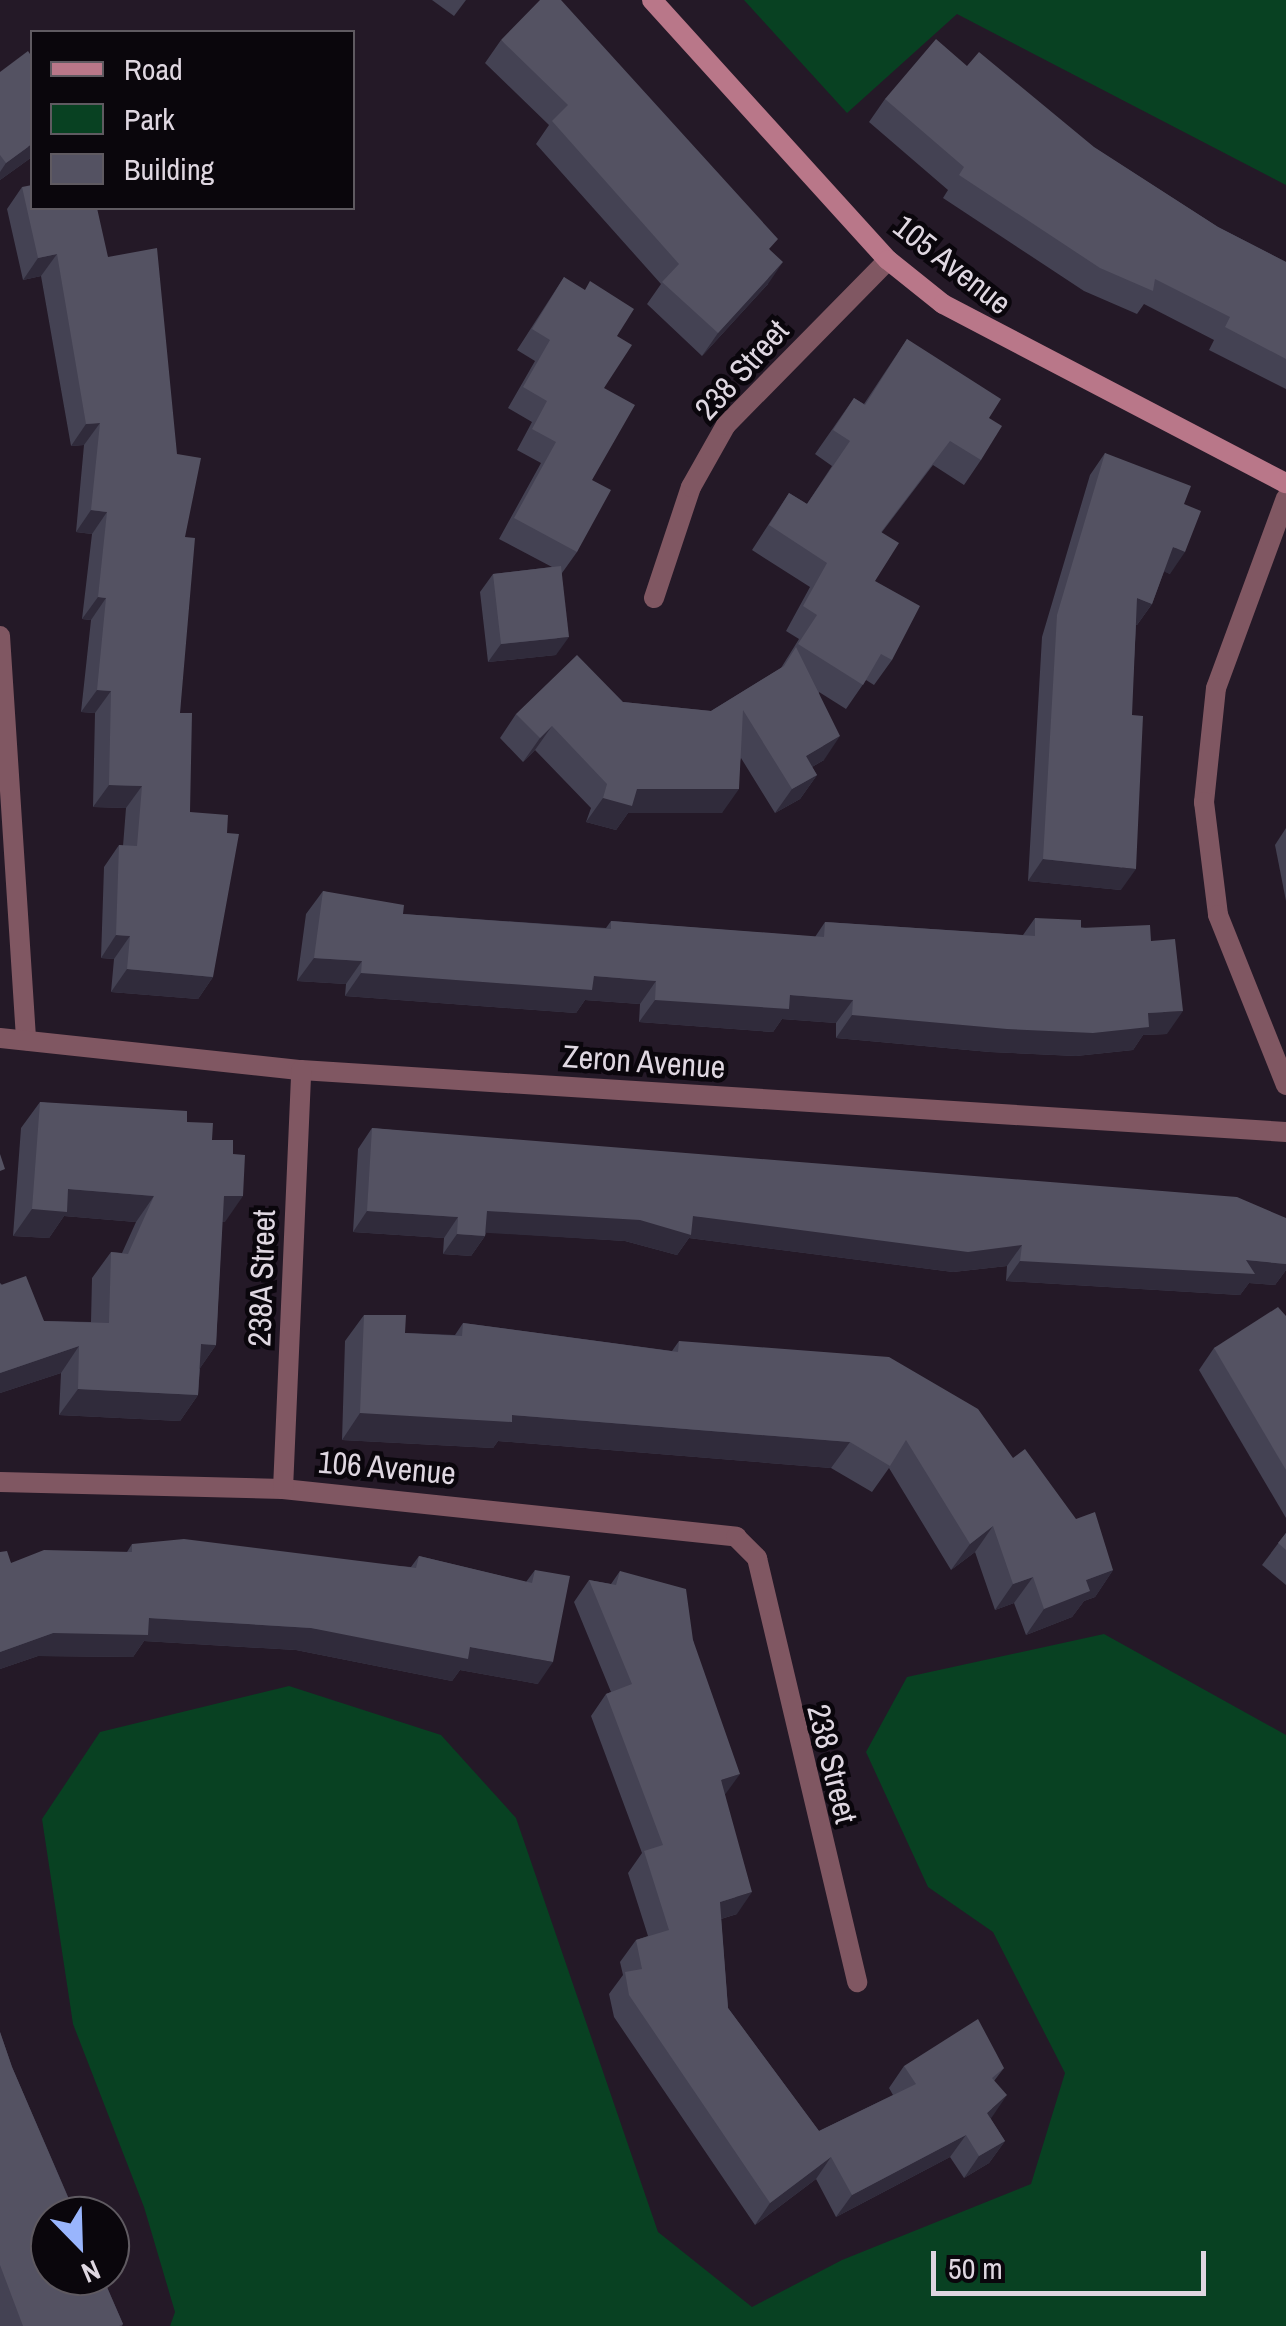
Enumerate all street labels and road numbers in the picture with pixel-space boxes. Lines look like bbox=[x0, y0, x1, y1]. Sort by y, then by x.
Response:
street label: 105 Avenue bbox=[885, 207, 1019, 323]
street label: 238 Street bbox=[687, 312, 797, 428]
street label: Zeron Avenue bbox=[561, 1037, 727, 1087]
street label: 238A Street bbox=[240, 1208, 284, 1348]
street label: 106 Avenue bbox=[316, 1443, 458, 1493]
street label: 238 Street bbox=[799, 1701, 865, 1827]

